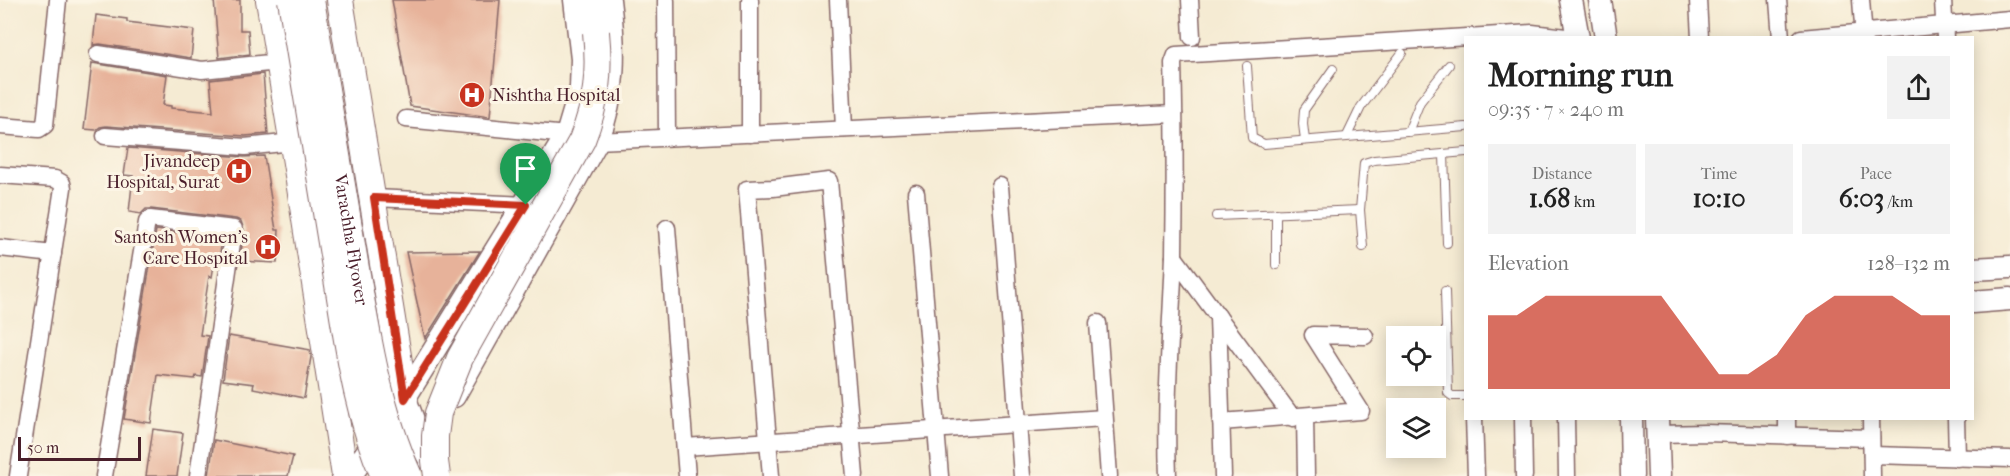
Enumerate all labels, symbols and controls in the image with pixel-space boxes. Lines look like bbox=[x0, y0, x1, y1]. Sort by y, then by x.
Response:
text: Morning run bbox=[1488, 56, 1673, 95]
button: share bbox=[1887, 56, 1950, 119]
hospital icon: Nishtha Hospital bbox=[457, 80, 487, 110]
place label: Nishtha Hospital bbox=[492, 85, 620, 106]
text: 09:35 · 7 × 240 m bbox=[1488, 98, 1624, 121]
pin bbox=[500, 143, 551, 205]
place label: Jivandeep Hospital, Surat bbox=[106, 151, 221, 193]
icon: arrive bbox=[509, 152, 542, 185]
hospital icon: Jivandeep Hospital, Surat bbox=[224, 156, 254, 186]
text: Distance bbox=[1532, 164, 1592, 183]
text: Time bbox=[1701, 164, 1737, 183]
text: Pace bbox=[1860, 164, 1892, 183]
street label: Varachha Flyover bbox=[330, 172, 373, 307]
text: 1.68 bbox=[1529, 183, 1570, 214]
text: 10:10 bbox=[1692, 183, 1746, 214]
text: 6:03 bbox=[1839, 183, 1884, 214]
text: km bbox=[1570, 192, 1595, 211]
text: /km bbox=[1884, 192, 1913, 211]
place label: Santosh Women's Care Hospital bbox=[114, 227, 248, 269]
hospital icon: Santosh Women's Care Hospital bbox=[253, 232, 283, 262]
text: Elevation bbox=[1488, 252, 1569, 275]
text: 128–132 m bbox=[1867, 252, 1950, 275]
map controls bbox=[1386, 326, 1446, 458]
button: locate bbox=[1386, 326, 1446, 386]
button: layers bbox=[1386, 398, 1446, 458]
scale bar bbox=[18, 434, 141, 462]
text: 50 m bbox=[27, 438, 59, 457]

